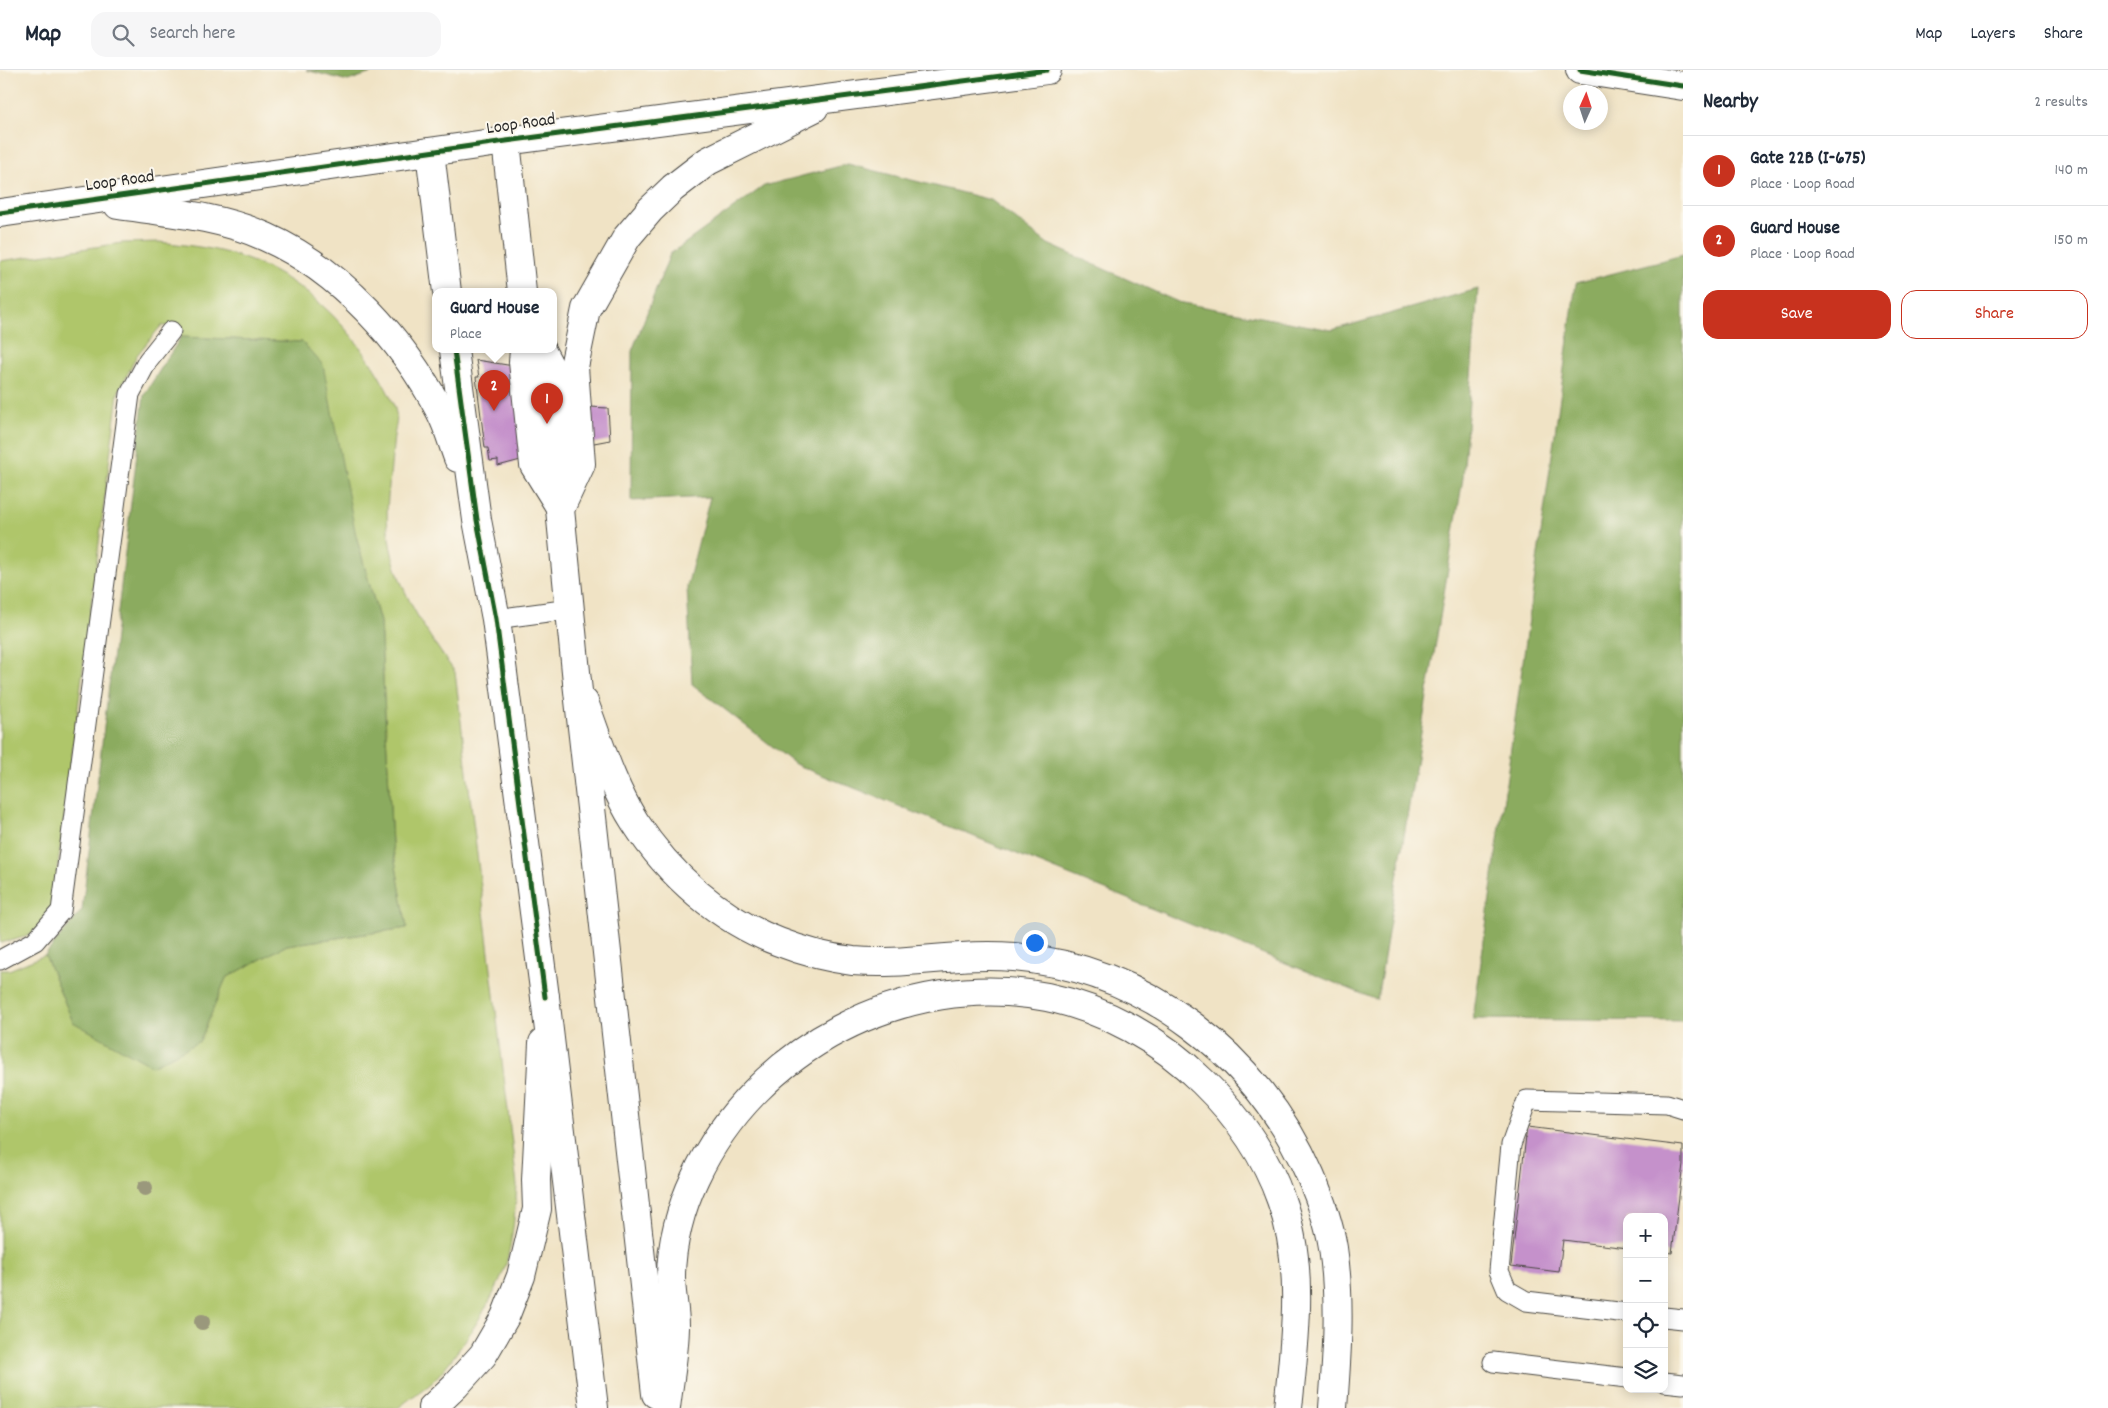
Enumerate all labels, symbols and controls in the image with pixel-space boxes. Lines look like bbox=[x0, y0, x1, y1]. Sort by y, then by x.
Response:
search box bbox=[91, 12, 441, 57]
text: Map bbox=[25, 18, 61, 52]
icon: search bbox=[109, 21, 137, 49]
text: Search here bbox=[149, 21, 235, 48]
text: Map bbox=[1915, 22, 1942, 47]
text: Layers bbox=[1970, 22, 2016, 47]
text: Share bbox=[2044, 22, 2083, 47]
north arrow bbox=[1563, 85, 1608, 130]
text: Nearby bbox=[1703, 88, 1758, 118]
text: 2 results bbox=[2034, 91, 2088, 114]
street label: Loop Road bbox=[485, 108, 557, 142]
text: Gate 22B (I-675) bbox=[1750, 146, 1865, 173]
text: 1 bbox=[1717, 159, 1721, 182]
text: 140 m bbox=[2054, 159, 2088, 182]
street label: Loop Road bbox=[84, 165, 156, 199]
text: Place · Loop Road bbox=[1750, 173, 1855, 196]
text: Guard House bbox=[1750, 216, 1840, 243]
text: 2 bbox=[1716, 229, 1723, 252]
text: 150 m bbox=[2054, 229, 2088, 252]
text: Place · Loop Road bbox=[1750, 243, 1855, 266]
popup bbox=[432, 288, 557, 353]
button: Save bbox=[1703, 290, 1891, 339]
button: Share bbox=[1901, 290, 2088, 339]
text: Guard House bbox=[450, 296, 539, 323]
text: Place bbox=[450, 323, 482, 346]
pin: 2 bbox=[478, 370, 510, 411]
pin: 1 bbox=[531, 383, 563, 424]
your location bbox=[1022, 930, 1048, 956]
map controls bbox=[1623, 1213, 1668, 1393]
button: + bbox=[1623, 1213, 1668, 1258]
button: − bbox=[1623, 1258, 1668, 1303]
button: locate bbox=[1623, 1303, 1668, 1348]
button: layers bbox=[1623, 1348, 1668, 1393]

